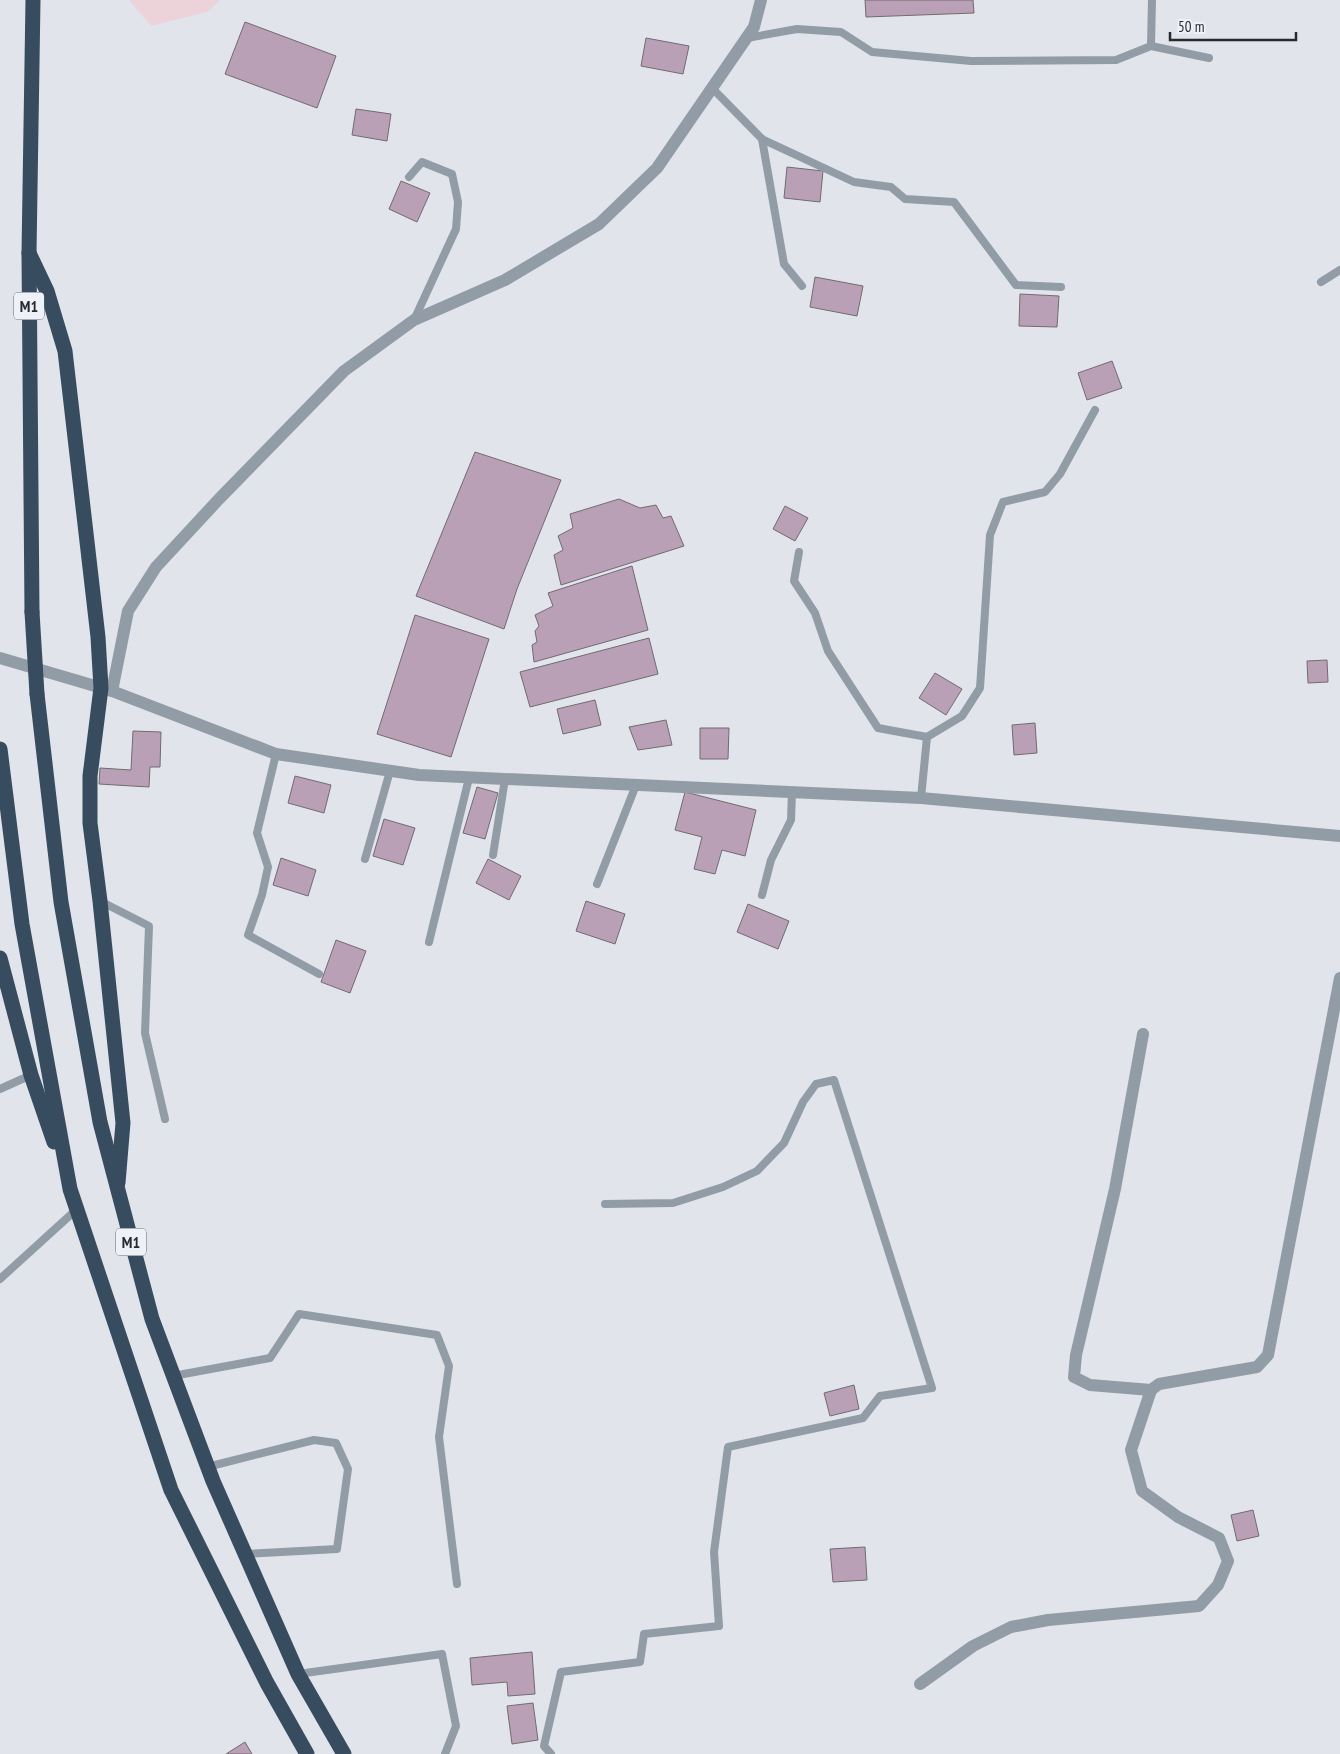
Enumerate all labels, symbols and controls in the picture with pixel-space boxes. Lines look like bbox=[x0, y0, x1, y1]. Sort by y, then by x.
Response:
scale bar bbox=[1170, 10, 1296, 42]
text: 50 m bbox=[1178, 17, 1204, 36]
road number: M1 bbox=[14, 292, 44, 320]
road number: M1 bbox=[116, 1228, 146, 1256]

